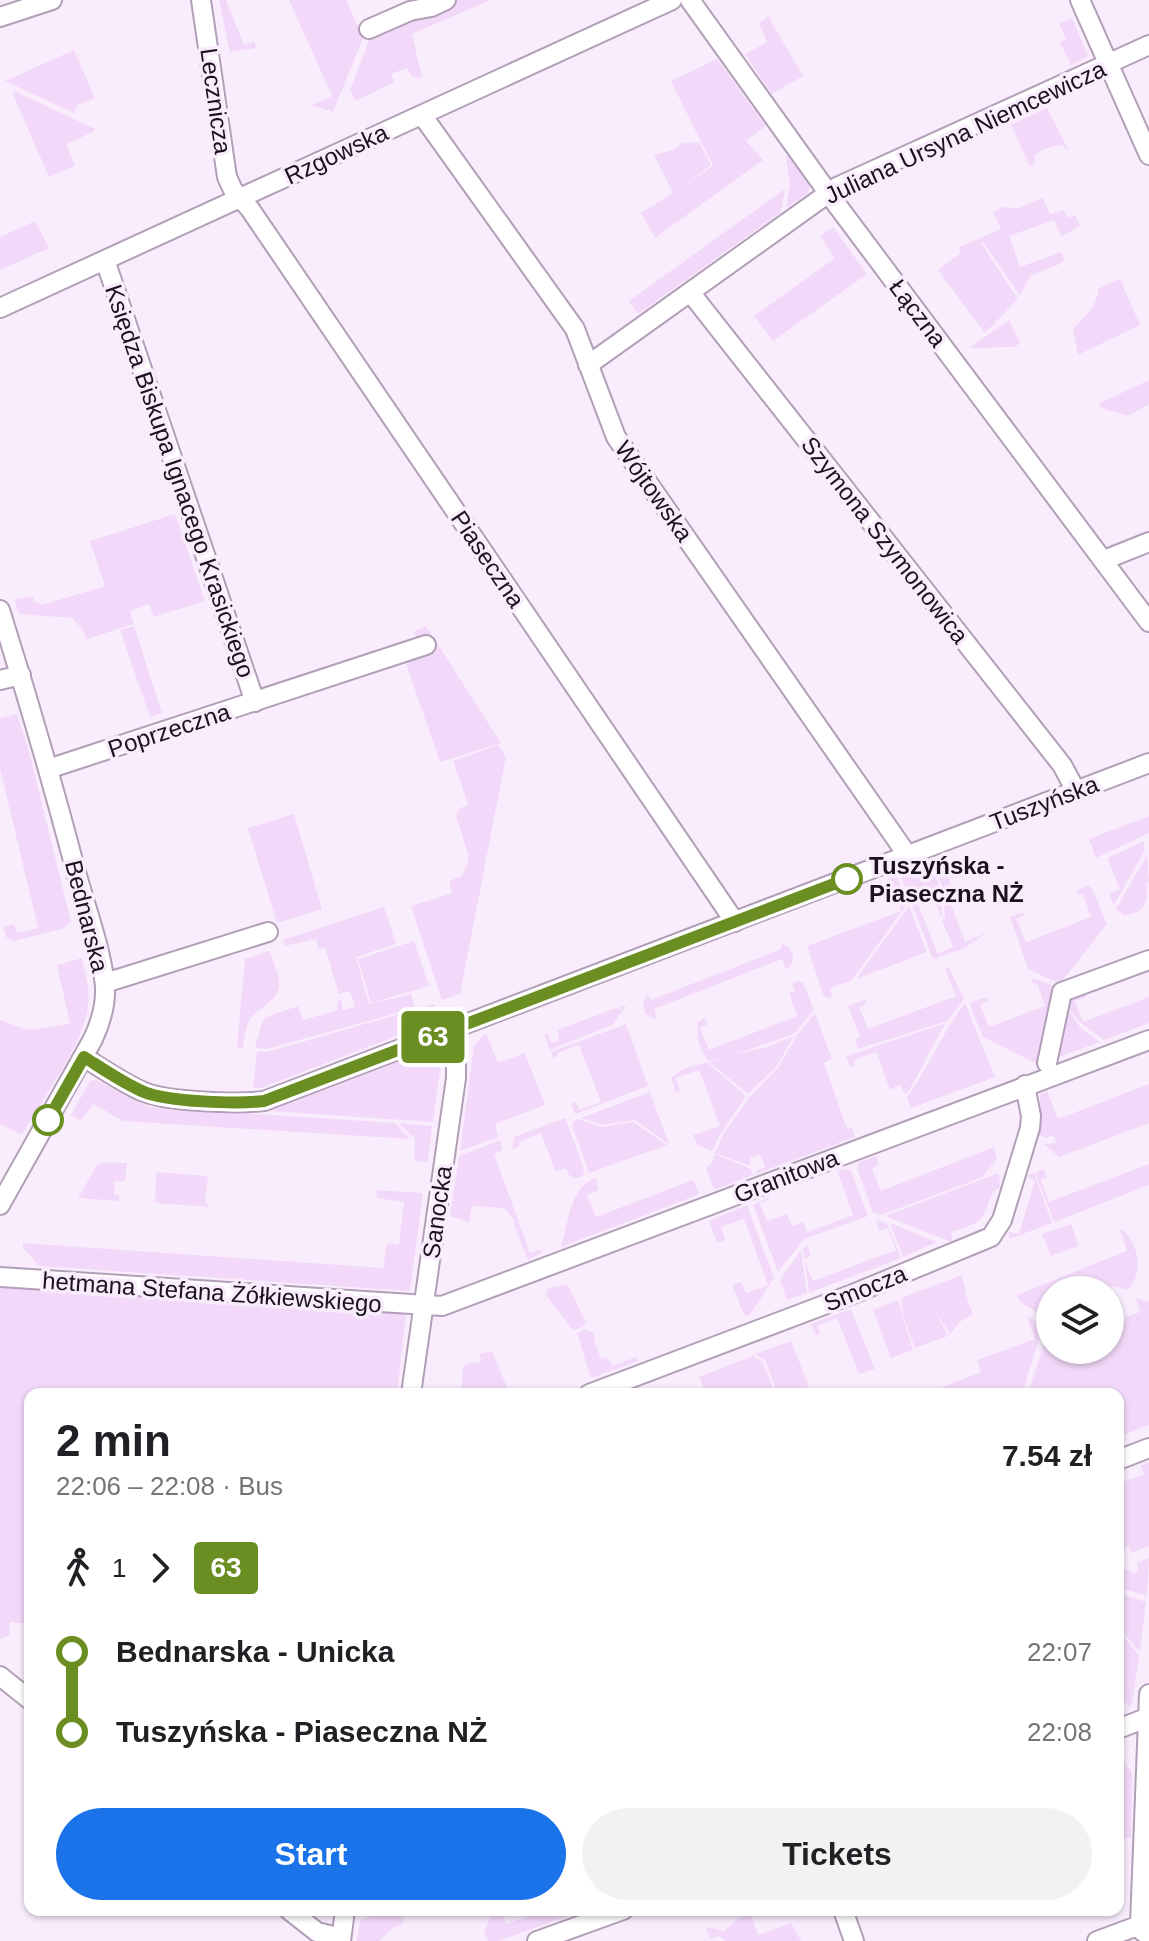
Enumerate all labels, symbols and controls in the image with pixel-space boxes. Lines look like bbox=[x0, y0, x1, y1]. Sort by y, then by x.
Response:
street label: Lecznicza bbox=[195, 46, 237, 156]
street label: Juliana Ursyna Niemcewicza bbox=[820, 55, 1110, 209]
street label: Rzgowska bbox=[280, 118, 392, 190]
street label: Łączna bbox=[884, 274, 952, 353]
street label: Księdza Biskupa Ignacego Krasickiego bbox=[100, 281, 260, 681]
street label: Szymona Szymonowica bbox=[796, 431, 974, 649]
street label: Wójtowska bbox=[610, 436, 699, 547]
street label: Piaseczna bbox=[446, 506, 531, 613]
street label: Poprzeczna bbox=[105, 697, 234, 762]
street label: Tuszyńska bbox=[986, 770, 1103, 836]
place label: Tuszyńska - Piaseczna NŻ bbox=[869, 852, 1024, 907]
street label: Bednarska bbox=[60, 857, 114, 976]
marker: Tuszyńska - Piaseczna NŻ bbox=[832, 864, 862, 894]
line badge: 63 bbox=[397, 1011, 469, 1063]
text: 63 bbox=[417, 1021, 449, 1052]
unlabelled marker bbox=[33, 1105, 63, 1135]
street label: Granitowa bbox=[730, 1144, 843, 1208]
street label: Sanocka bbox=[417, 1163, 457, 1260]
street label: Smocza bbox=[820, 1259, 911, 1317]
street label: hetmana Stefana Żółkiewskiego bbox=[41, 1267, 383, 1317]
map controls bbox=[1036, 1276, 1124, 1364]
button: layers bbox=[1036, 1276, 1124, 1364]
text: 2 min bbox=[56, 1416, 171, 1465]
text: 7.54 zł bbox=[1002, 1439, 1092, 1472]
text: 22:06 – 22:08 · Bus bbox=[56, 1471, 283, 1501]
icon: walk bbox=[56, 1546, 100, 1590]
icon: forward bbox=[138, 1546, 182, 1590]
text: 63 bbox=[210, 1552, 242, 1583]
text: 1 bbox=[112, 1553, 126, 1583]
text: Bednarska - Unicka bbox=[116, 1635, 394, 1668]
text: 22:07 bbox=[1027, 1637, 1092, 1667]
text: Tuszyńska - Piaseczna NŻ bbox=[116, 1715, 487, 1748]
text: 22:08 bbox=[1027, 1717, 1092, 1747]
button: Start bbox=[56, 1808, 566, 1900]
button: Tickets bbox=[582, 1808, 1092, 1900]

